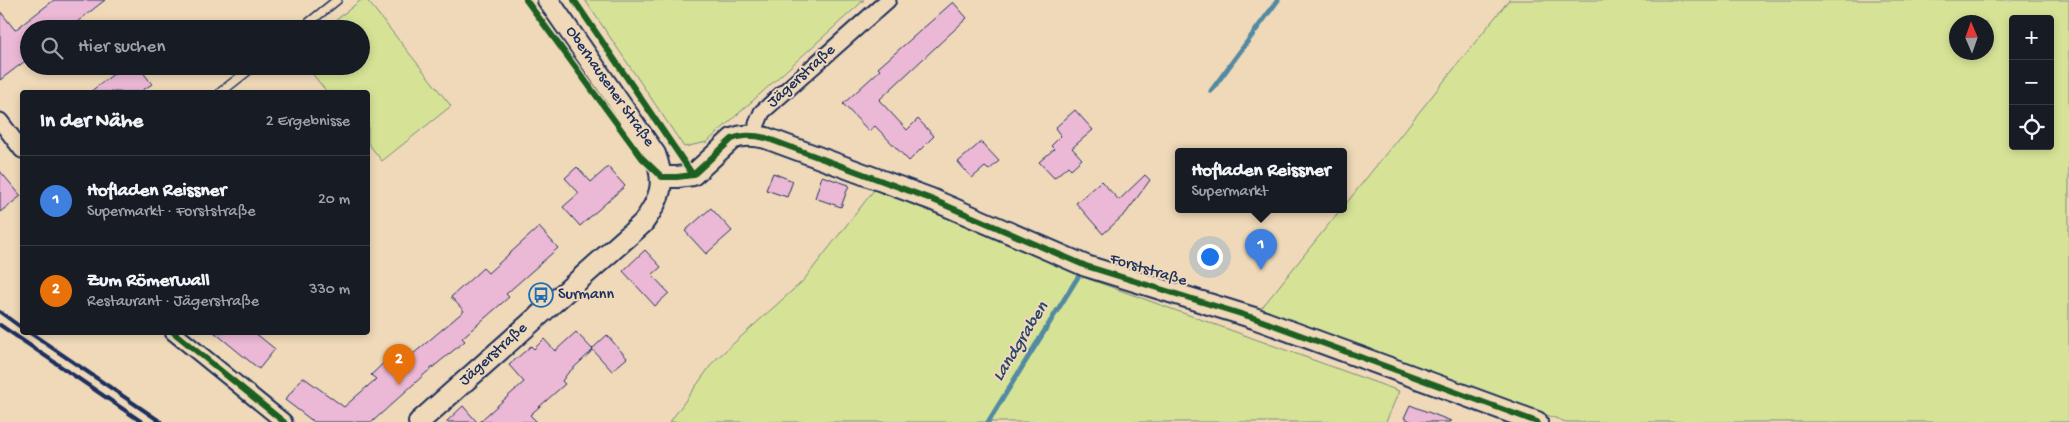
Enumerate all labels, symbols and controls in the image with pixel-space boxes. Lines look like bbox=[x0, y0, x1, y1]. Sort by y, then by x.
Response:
north arrow bbox=[1949, 15, 1994, 60]
map controls bbox=[2009, 15, 2054, 150]
button: + bbox=[2009, 15, 2054, 60]
search box bbox=[20, 20, 370, 75]
street label: Oberhausener Straße bbox=[560, 23, 658, 152]
icon: search bbox=[38, 34, 66, 62]
text: Hier suchen bbox=[78, 36, 165, 59]
street label: Jägerstraße bbox=[764, 41, 841, 113]
button: − bbox=[2009, 60, 2054, 105]
button: locate bbox=[2009, 105, 2054, 150]
text: In der Nähe bbox=[40, 110, 143, 135]
text: 2 Ergebnisse bbox=[266, 113, 350, 132]
popup bbox=[1175, 148, 1347, 213]
text: Hofladen Reissner bbox=[1191, 160, 1331, 183]
text: Hofladen Reissner bbox=[87, 180, 226, 203]
text: Supermarkt bbox=[1191, 183, 1268, 202]
text: 1 bbox=[53, 191, 59, 210]
text: 20 m bbox=[318, 191, 350, 210]
text: Supermarkt · Forststraße bbox=[87, 203, 255, 222]
pin: 1 bbox=[1245, 229, 1277, 270]
your location bbox=[1197, 244, 1223, 270]
street label: Forststraße bbox=[1106, 250, 1190, 292]
text: Zum Römerwall bbox=[87, 270, 210, 293]
text: 2 bbox=[52, 281, 60, 300]
text: 330 m bbox=[309, 281, 350, 300]
bus stop icon: Surmann bbox=[528, 282, 554, 308]
place label: Surmann bbox=[558, 286, 614, 305]
text: Restaurant · Jägerstraße bbox=[87, 293, 259, 312]
water label: Landgraben bbox=[988, 298, 1054, 386]
street label: Jägerstraße bbox=[456, 319, 533, 391]
pin: 2 bbox=[383, 344, 415, 385]

